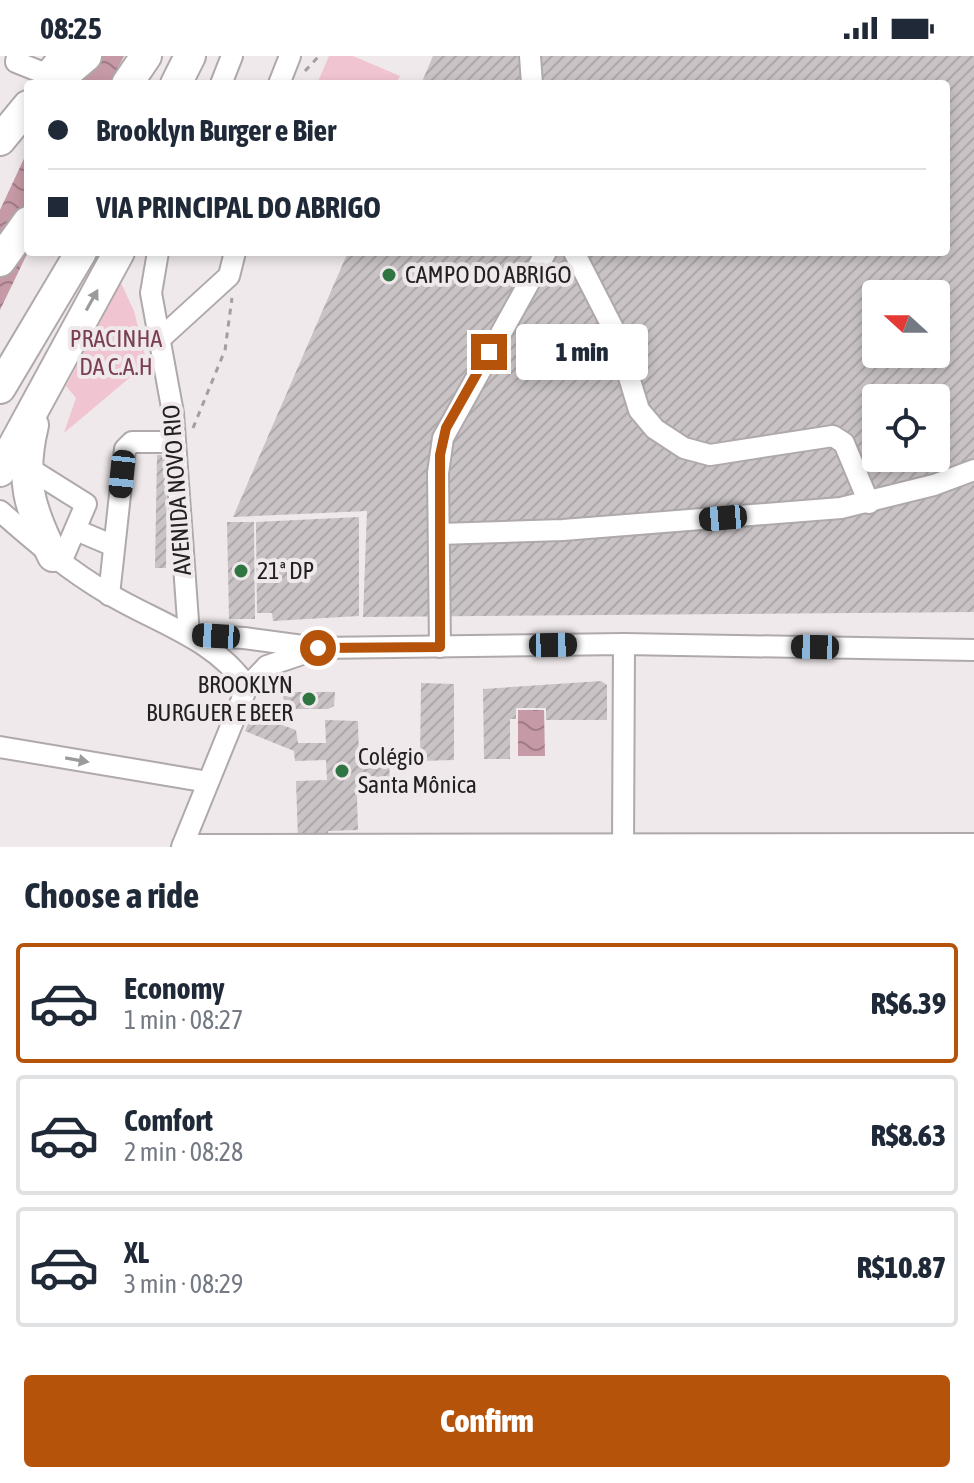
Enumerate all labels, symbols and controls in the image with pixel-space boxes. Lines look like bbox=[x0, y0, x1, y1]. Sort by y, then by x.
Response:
text: 08:25 bbox=[40, 11, 102, 45]
text: Brooklyn Burger e Bier bbox=[96, 113, 336, 147]
text: VIA PRINCIPAL DO ABRIGO bbox=[96, 190, 381, 224]
place label: CAMPO DO ABRIGO bbox=[405, 261, 571, 288]
marker: CAMPO DO ABRIGO bbox=[380, 266, 398, 284]
north arrow bbox=[862, 280, 950, 368]
map controls bbox=[862, 280, 950, 472]
one-way arrow bbox=[85, 289, 99, 312]
callout: 1 min bbox=[517, 324, 649, 380]
park label: PRACINHA DA C.A.H bbox=[70, 325, 162, 380]
route end bbox=[471, 334, 507, 370]
text: 1 min bbox=[555, 337, 609, 367]
button: locate bbox=[862, 384, 950, 472]
street label: AVENIDA NOVO RIO bbox=[157, 404, 196, 576]
car bbox=[108, 449, 136, 499]
car bbox=[698, 504, 748, 532]
place label: 21ª DP bbox=[257, 557, 314, 584]
marker: 21ª DP bbox=[232, 562, 250, 580]
car bbox=[191, 623, 241, 649]
route start bbox=[300, 630, 336, 666]
car bbox=[529, 633, 577, 657]
car bbox=[791, 635, 839, 659]
place label: BROOKLYN BURGUER E BEER bbox=[146, 671, 293, 726]
marker: BROOKLYN BURGUER E BEER bbox=[300, 690, 318, 708]
place label: Colégio Santa Mônica bbox=[358, 743, 477, 798]
one-way arrow bbox=[65, 755, 90, 767]
marker: Colégio Santa Mônica bbox=[333, 762, 351, 780]
text: Choose a ride bbox=[24, 874, 199, 916]
icon: car bbox=[28, 967, 100, 1039]
text: Economy bbox=[124, 971, 225, 1005]
text: R$6.39 bbox=[871, 986, 946, 1020]
text: 1 min · 08:27 bbox=[124, 1005, 243, 1035]
icon: car bbox=[28, 1099, 100, 1171]
text: Comfort bbox=[124, 1103, 213, 1137]
text: R$8.63 bbox=[871, 1118, 946, 1152]
text: 2 min · 08:28 bbox=[124, 1137, 243, 1167]
icon: car bbox=[28, 1231, 100, 1303]
text: XL bbox=[124, 1235, 149, 1269]
text: R$10.87 bbox=[857, 1250, 946, 1284]
text: 3 min · 08:29 bbox=[124, 1269, 243, 1299]
button: Confirm bbox=[24, 1375, 950, 1467]

